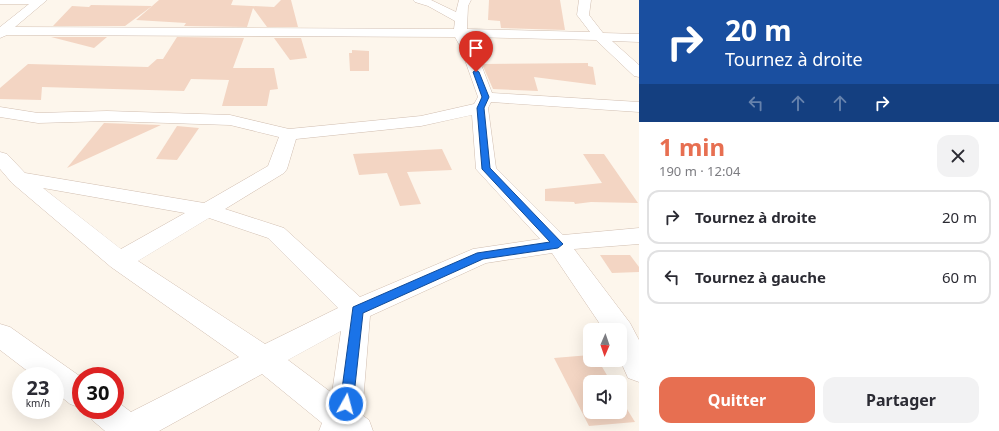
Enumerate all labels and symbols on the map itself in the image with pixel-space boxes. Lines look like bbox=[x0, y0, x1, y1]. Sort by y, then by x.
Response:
pin bbox=[459, 31, 493, 72]
north arrow bbox=[583, 323, 627, 367]
speed limit sign: 30 bbox=[72, 367, 124, 419]
position arrow bbox=[325, 383, 367, 425]

